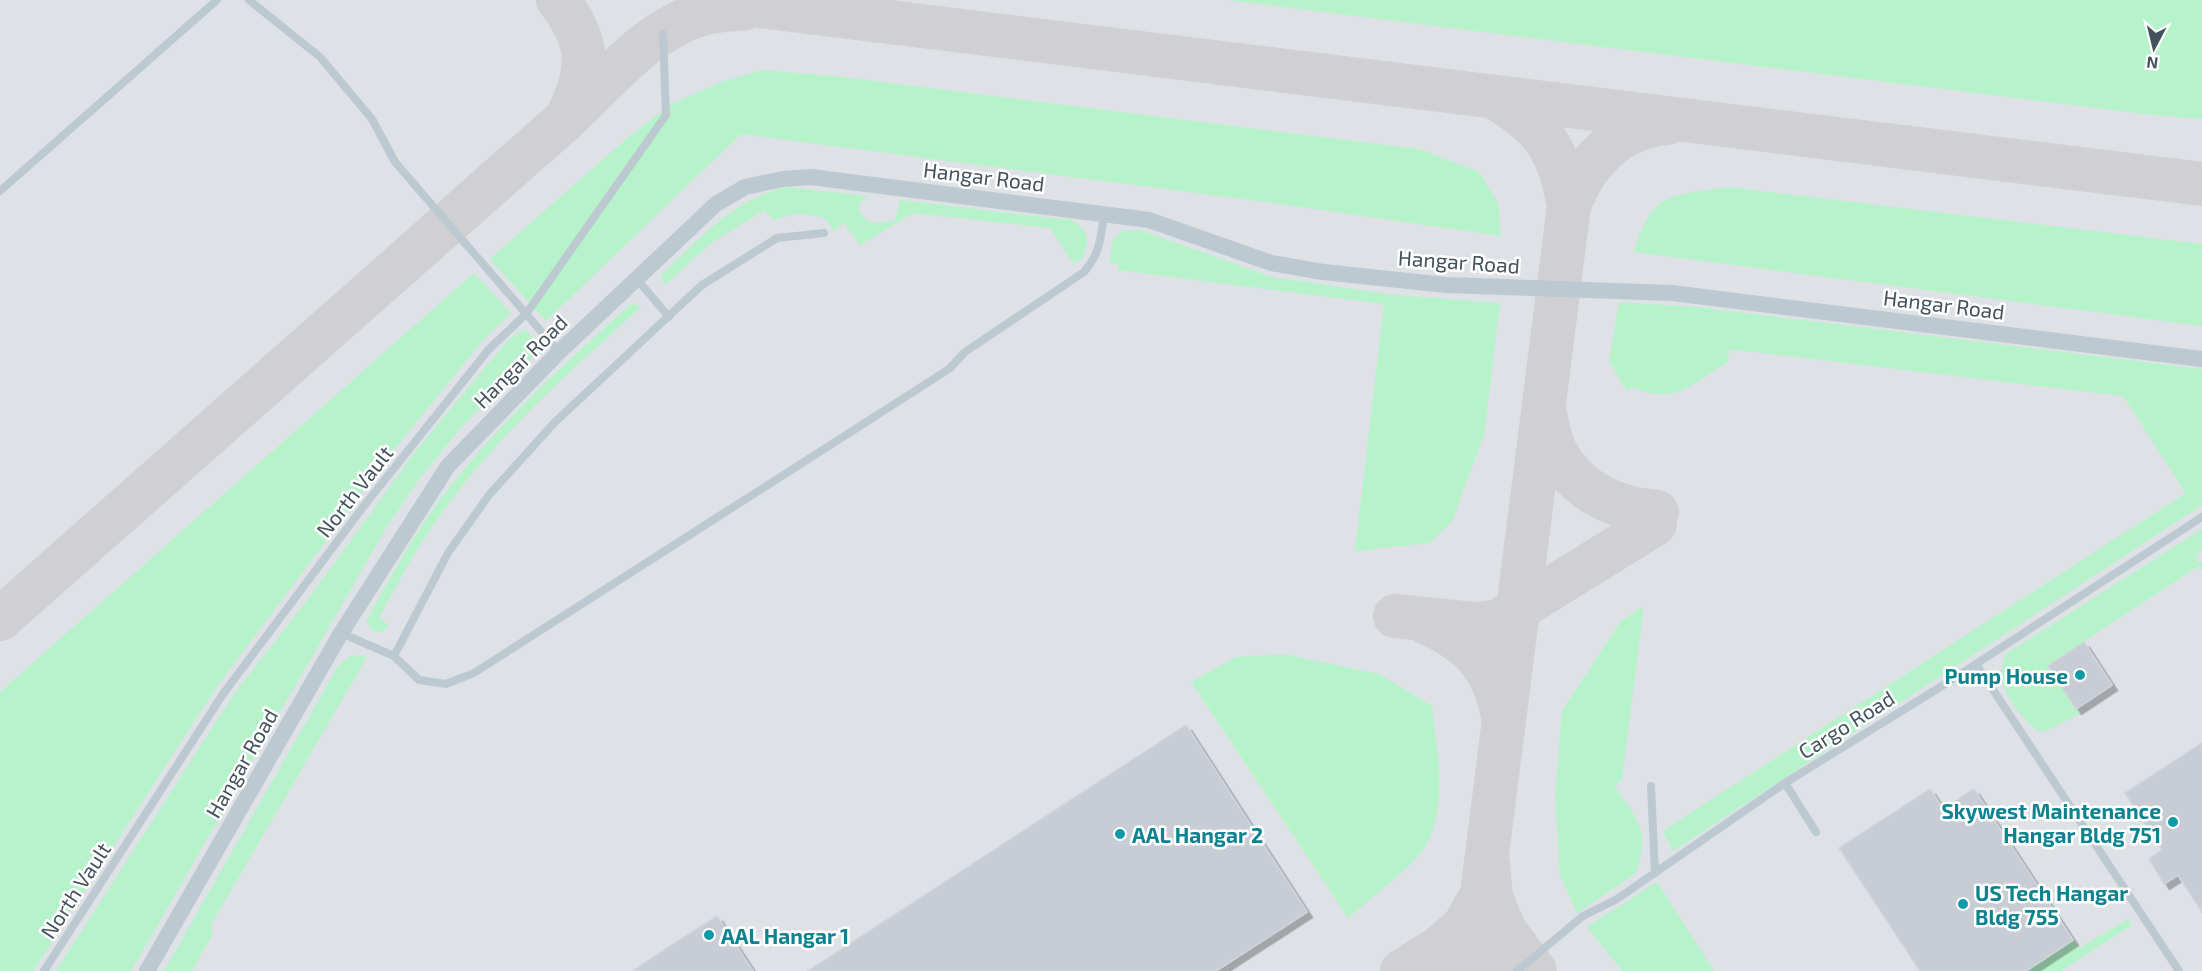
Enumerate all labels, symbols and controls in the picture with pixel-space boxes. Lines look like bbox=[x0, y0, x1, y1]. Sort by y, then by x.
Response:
north arrow bbox=[2124, 18, 2184, 78]
text: N bbox=[2145, 53, 2159, 74]
street label: Hangar Road bbox=[922, 156, 1046, 196]
street label: Hangar Road bbox=[1397, 244, 1521, 278]
street label: Hangar Road bbox=[1882, 284, 2006, 324]
street label: Hangar Road bbox=[468, 309, 572, 413]
street label: North Vault bbox=[310, 440, 398, 542]
place label: Pump House bbox=[1945, 663, 2068, 688]
marker: Pump House bbox=[2073, 668, 2087, 682]
street label: Cargo Road bbox=[1793, 685, 1899, 763]
street label: Hangar Road bbox=[200, 704, 282, 822]
place label: Skywest Maintenance Hangar Bldg 751 bbox=[1942, 798, 2161, 847]
marker: Skywest Maintenance Hangar Bldg 751 bbox=[2166, 815, 2180, 829]
place label: AAL Hangar 2 bbox=[1132, 822, 1263, 847]
marker: AAL Hangar 2 bbox=[1113, 827, 1127, 841]
street label: North Vault bbox=[35, 837, 115, 943]
place label: US Tech Hangar Bldg 755 bbox=[1975, 880, 2128, 929]
marker: US Tech Hangar Bldg 755 bbox=[1956, 897, 1970, 911]
place label: AAL Hangar 1 bbox=[721, 923, 849, 948]
marker: AAL Hangar 1 bbox=[702, 928, 716, 942]

